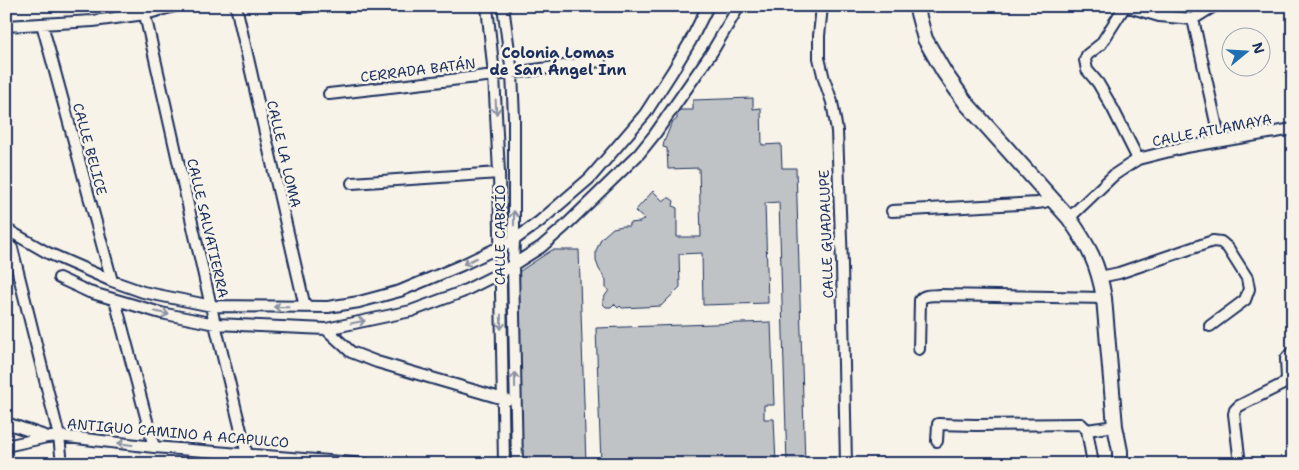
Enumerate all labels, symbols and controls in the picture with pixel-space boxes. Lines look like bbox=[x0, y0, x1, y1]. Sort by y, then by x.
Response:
north arrow bbox=[1222, 28, 1272, 78]
text: N bbox=[1248, 40, 1269, 56]
district label: Colonia Lomas de San Ángel Inn bbox=[490, 43, 626, 80]
street label: CERRADA BATÁN bbox=[359, 54, 477, 86]
street label: CALLE LA LOMA bbox=[263, 99, 305, 209]
one-way arrow bbox=[491, 99, 500, 115]
street label: CALLE BELICE bbox=[69, 101, 111, 197]
street label: CALLE ATLAMAYA bbox=[1151, 110, 1273, 150]
street label: CALLE SALVATIERRA bbox=[183, 157, 233, 299]
street label: CALLE GUADALUPE bbox=[815, 169, 837, 299]
street label: CALLE CABRÍO bbox=[491, 185, 509, 285]
one-way arrow bbox=[509, 210, 519, 226]
one-way arrow bbox=[463, 256, 478, 266]
one-way arrow bbox=[273, 302, 290, 312]
one-way arrow bbox=[154, 309, 170, 318]
one-way arrow bbox=[496, 313, 506, 329]
one-way arrow bbox=[350, 317, 366, 326]
one-way arrow bbox=[510, 372, 520, 388]
street label: ANTIGUO CAMINO A ACAPULCO bbox=[66, 414, 290, 452]
one-way arrow bbox=[117, 439, 133, 449]

